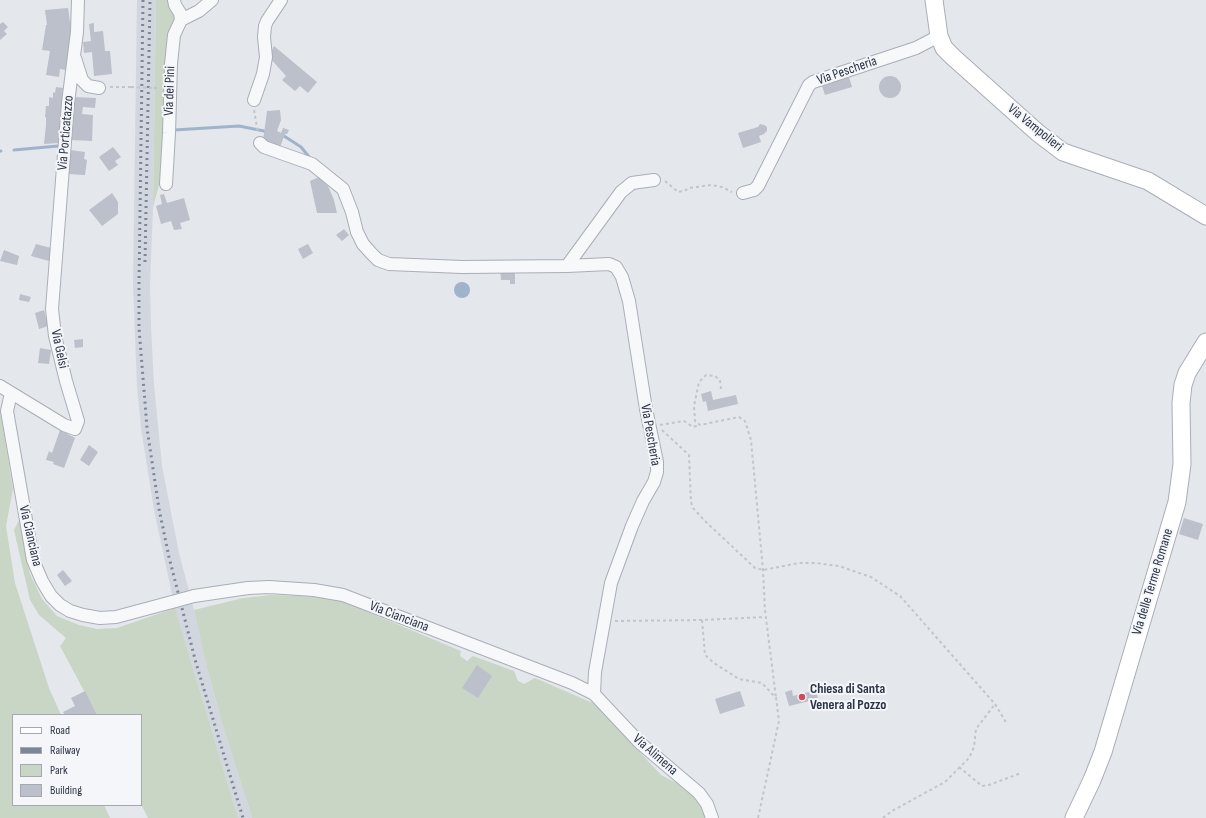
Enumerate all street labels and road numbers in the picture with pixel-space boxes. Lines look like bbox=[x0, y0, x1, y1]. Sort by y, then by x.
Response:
street label: Via Pescheria bbox=[815, 53, 879, 89]
street label: Via dei Pini bbox=[161, 66, 179, 116]
street label: Via Porticatazzo bbox=[54, 95, 78, 171]
street label: Via Vampolieri bbox=[1004, 101, 1066, 155]
street label: Via Gelsi bbox=[47, 328, 71, 370]
street label: Via Pescheria bbox=[636, 403, 664, 467]
street label: Via Cianciana bbox=[15, 504, 45, 568]
street label: Via delle Terme Romane bbox=[1129, 527, 1177, 637]
street label: Via Cianciana bbox=[367, 598, 431, 636]
street label: Via Alimena bbox=[629, 731, 681, 779]

